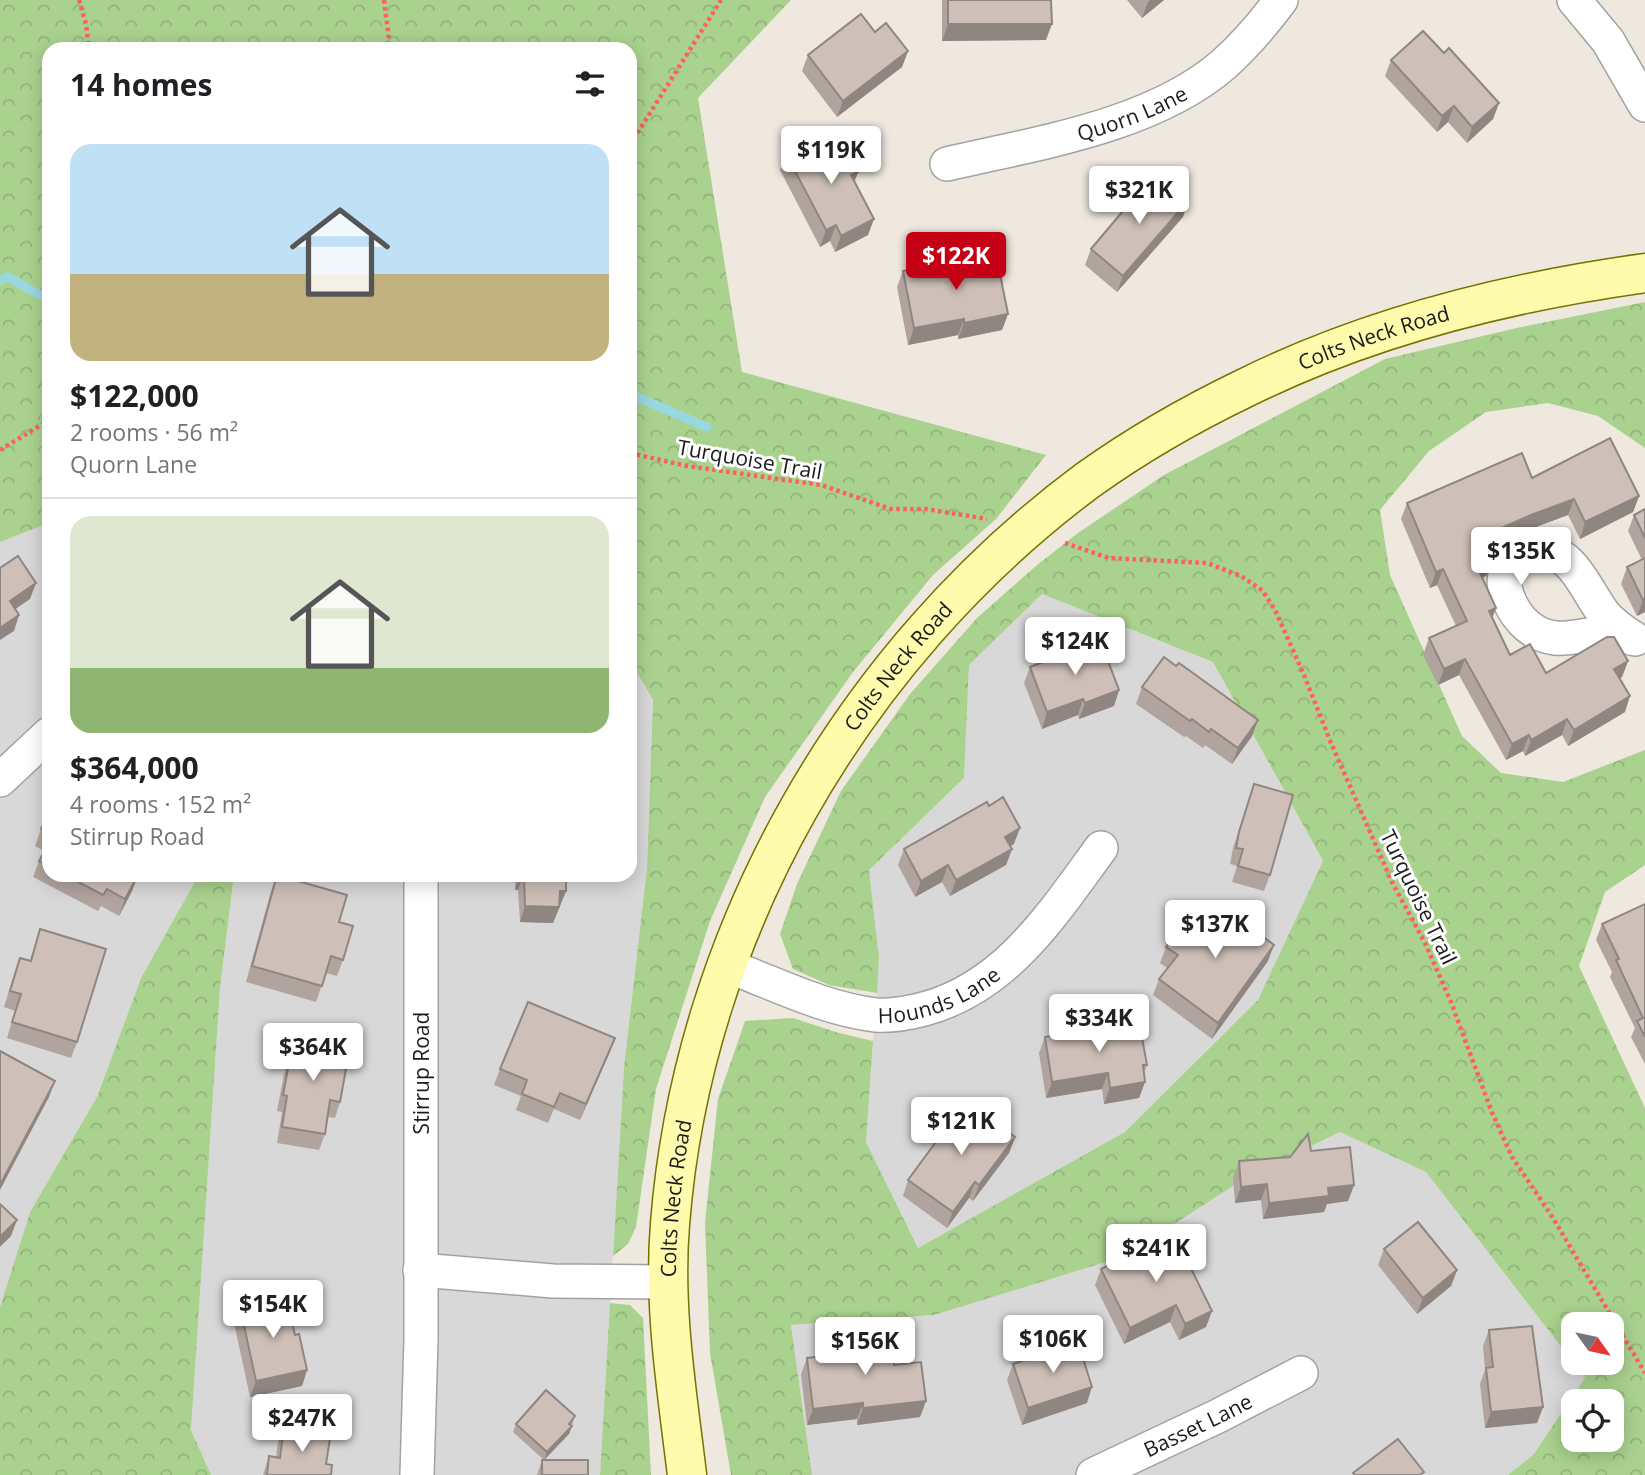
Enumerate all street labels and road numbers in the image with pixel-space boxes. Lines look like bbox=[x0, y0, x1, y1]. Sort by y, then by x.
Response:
street label: Quorn Lane bbox=[1074, 79, 1192, 147]
street label: Colts Neck Road bbox=[1293, 299, 1452, 376]
street label: Turquoise Trail bbox=[675, 433, 825, 485]
street label: Colts Neck Road bbox=[837, 596, 958, 737]
street label: Turquoise Trail bbox=[1374, 825, 1464, 969]
street label: Hounds Lane bbox=[877, 960, 1005, 1029]
street label: Stirrup Road bbox=[407, 1012, 435, 1134]
street label: Colts Neck Road bbox=[654, 1117, 698, 1277]
street label: Basset Lane bbox=[1139, 1387, 1257, 1463]

